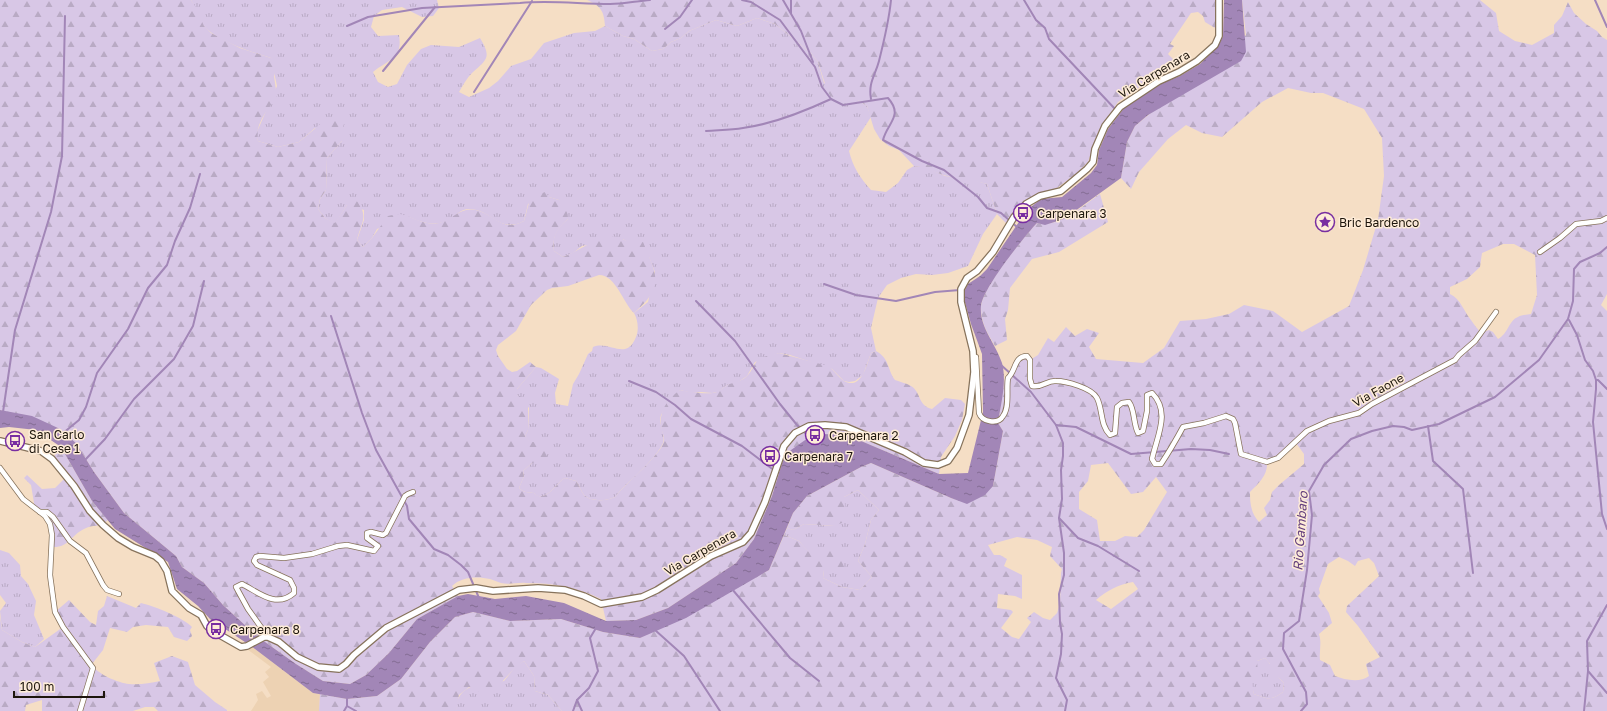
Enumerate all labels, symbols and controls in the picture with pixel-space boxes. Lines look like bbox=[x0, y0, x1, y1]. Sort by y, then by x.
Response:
street label: Via Carpenara bbox=[1116, 47, 1192, 101]
bus stop icon: Carpenara 3 bbox=[1012, 202, 1034, 224]
place label: Carpenara 3 bbox=[1037, 206, 1106, 221]
place icon: Bric Bardenco bbox=[1314, 211, 1336, 233]
place label: Bric Bardenco bbox=[1339, 215, 1419, 230]
street label: Via Faone bbox=[1350, 370, 1406, 410]
bus stop icon: Carpenara 2 bbox=[804, 424, 826, 446]
place label: San Carlo di Cese 1 bbox=[29, 427, 84, 456]
place label: Carpenara 2 bbox=[829, 428, 898, 443]
bus stop icon: San Carlo di Cese 1 bbox=[4, 430, 26, 452]
bus stop icon: Carpenara 7 bbox=[759, 445, 781, 467]
place label: Carpenara 7 bbox=[784, 449, 853, 464]
water label: Rio Gambaro bbox=[1289, 490, 1311, 571]
street label: Via Carpenara bbox=[661, 525, 739, 579]
bus stop icon: Carpenara 8 bbox=[205, 618, 227, 640]
place label: Carpenara 8 bbox=[230, 622, 300, 637]
scale bar bbox=[14, 673, 104, 699]
text: 100 m bbox=[20, 679, 54, 694]

